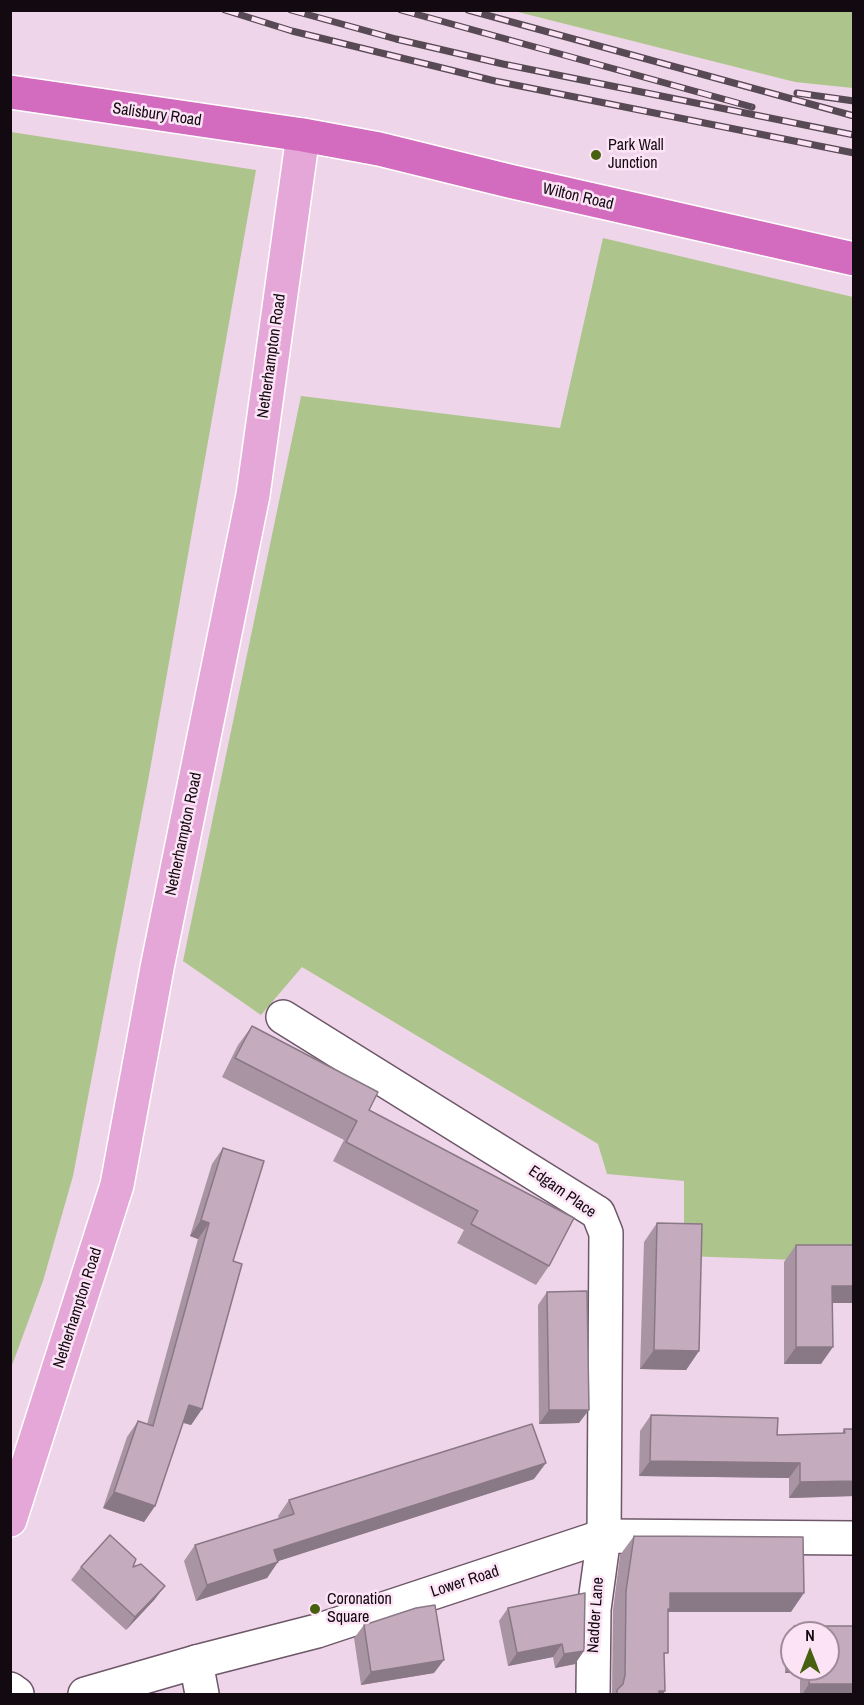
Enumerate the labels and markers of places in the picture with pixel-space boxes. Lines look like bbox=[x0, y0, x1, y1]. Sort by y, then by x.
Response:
place label: Park Wall Junction bbox=[608, 136, 664, 174]
marker: Park Wall Junction bbox=[589, 148, 603, 162]
place label: Coronation Square bbox=[327, 1590, 392, 1628]
marker: Coronation Square bbox=[308, 1602, 322, 1616]

